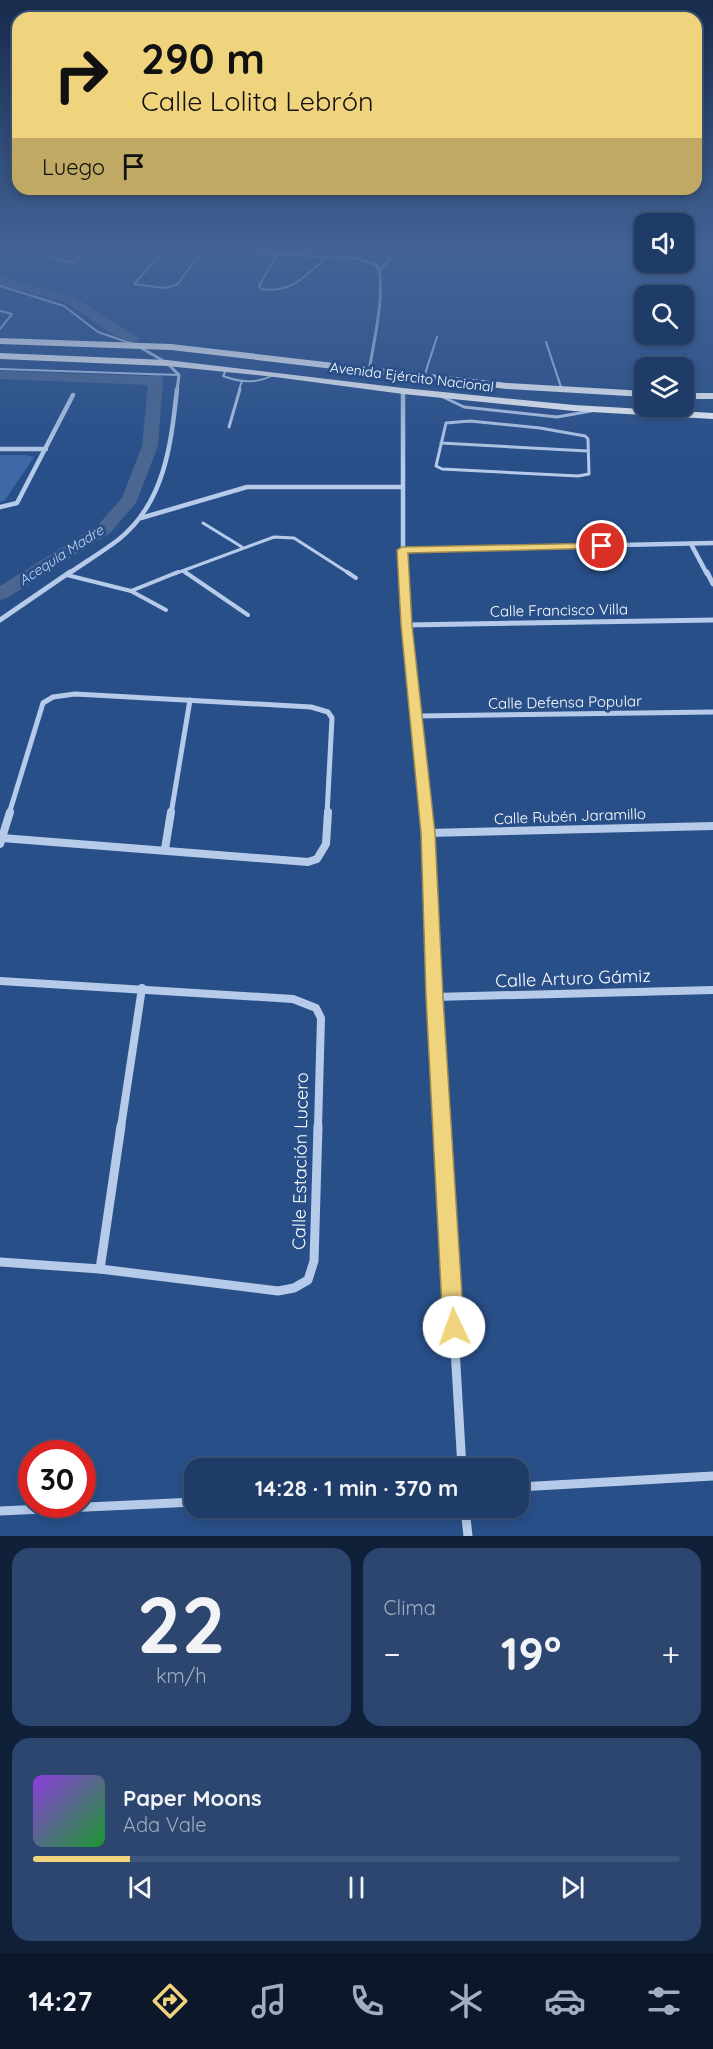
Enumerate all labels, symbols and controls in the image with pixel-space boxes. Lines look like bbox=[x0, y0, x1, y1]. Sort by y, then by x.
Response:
text: 290 m bbox=[141, 32, 265, 85]
icon: right bbox=[42, 36, 120, 114]
text: Calle Lolita Lebrón bbox=[141, 84, 374, 118]
icon: arrive bbox=[117, 150, 150, 183]
text: Luego bbox=[42, 153, 105, 181]
map controls bbox=[634, 213, 694, 417]
button: sound bbox=[634, 213, 694, 273]
button: search bbox=[634, 285, 694, 345]
button: layers bbox=[634, 357, 694, 417]
street label: Avenida Ejército Nacional bbox=[329, 358, 495, 396]
water label: Acequia Madre bbox=[15, 520, 108, 589]
pin bbox=[576, 520, 627, 571]
icon: arrive bbox=[585, 529, 618, 562]
street label: Calle Francisco Villa bbox=[490, 599, 628, 621]
street label: Calle Defensa Popular bbox=[488, 691, 642, 713]
street label: Calle Rubén Jaramillo bbox=[494, 804, 646, 828]
street label: Calle Arturo Gámiz bbox=[495, 964, 651, 992]
street label: Calle Estación Lucero bbox=[287, 1072, 313, 1250]
position arrow bbox=[422, 1295, 486, 1359]
speed limit sign: 30 bbox=[18, 1440, 96, 1518]
text: 14:28 · 1 min · 370 m bbox=[255, 1474, 458, 1502]
text: 22 bbox=[137, 1575, 226, 1673]
text: Clima bbox=[384, 1595, 436, 1620]
text: 19° bbox=[501, 1625, 561, 1681]
text: − bbox=[384, 1633, 401, 1674]
text: + bbox=[661, 1633, 680, 1674]
text: km/h bbox=[156, 1663, 207, 1688]
text: Paper Moons bbox=[123, 1784, 262, 1812]
text: Ada Vale bbox=[123, 1812, 207, 1837]
icon: previous bbox=[124, 1871, 157, 1904]
icon: pause bbox=[340, 1871, 373, 1904]
icon: next bbox=[556, 1871, 589, 1904]
icon: directions bbox=[149, 1980, 191, 2022]
icon: music bbox=[248, 1980, 290, 2022]
icon: phone bbox=[346, 1980, 388, 2022]
icon: climate bbox=[445, 1980, 487, 2022]
icon: car bbox=[544, 1980, 586, 2022]
icon: filters bbox=[643, 1980, 685, 2022]
text: 14:27 bbox=[28, 1984, 92, 2018]

